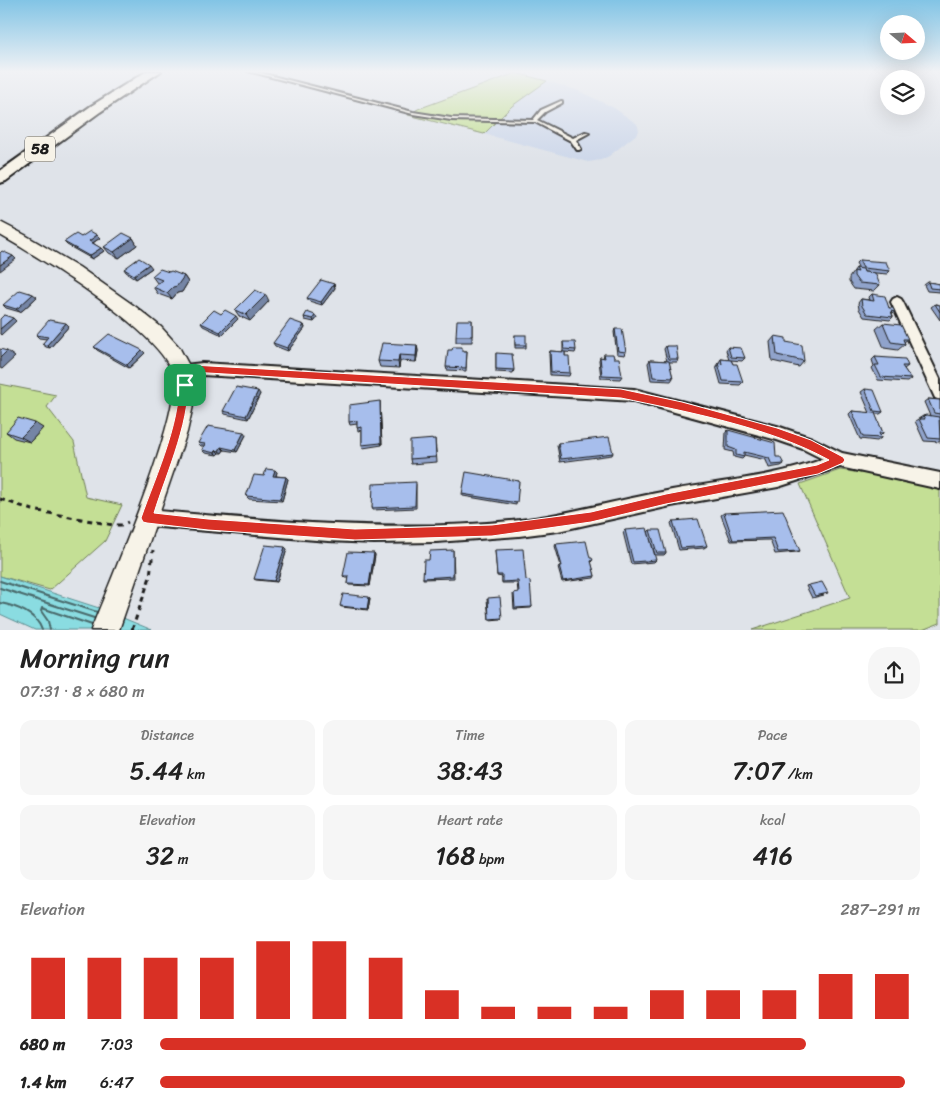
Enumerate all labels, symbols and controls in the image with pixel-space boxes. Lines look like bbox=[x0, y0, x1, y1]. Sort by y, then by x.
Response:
north arrow bbox=[880, 15, 925, 60]
map controls bbox=[880, 15, 925, 115]
button: layers bbox=[880, 70, 925, 115]
road number: 58 bbox=[25, 136, 55, 162]
pin bbox=[164, 364, 206, 406]
icon: arrive bbox=[171, 371, 199, 399]
text: Morning run bbox=[20, 633, 170, 682]
button: share bbox=[868, 647, 920, 699]
text: 07:31 · 8 × 680 m bbox=[20, 677, 145, 706]
text: Distance bbox=[141, 723, 194, 748]
text: Time bbox=[455, 723, 485, 748]
text: Pace bbox=[758, 723, 788, 748]
text: 5.44 bbox=[129, 748, 183, 793]
text: 38:43 bbox=[437, 748, 503, 793]
text: 7:07 bbox=[732, 748, 784, 793]
text: km bbox=[183, 762, 205, 787]
text: /km bbox=[784, 762, 813, 787]
text: Elevation bbox=[139, 808, 196, 833]
text: Heart rate bbox=[437, 808, 503, 833]
text: kcal bbox=[760, 808, 785, 833]
text: 32 bbox=[146, 833, 174, 878]
text: 168 bbox=[435, 833, 475, 878]
text: 416 bbox=[752, 833, 793, 878]
text: m bbox=[174, 847, 189, 872]
text: bpm bbox=[475, 847, 505, 872]
text: Elevation bbox=[20, 895, 85, 924]
text: 287–291 m bbox=[841, 895, 920, 924]
text: 680 m bbox=[20, 1030, 65, 1059]
text: 7:03 bbox=[100, 1030, 133, 1059]
text: 1.4 km bbox=[20, 1068, 67, 1097]
text: 6:47 bbox=[100, 1068, 133, 1097]

